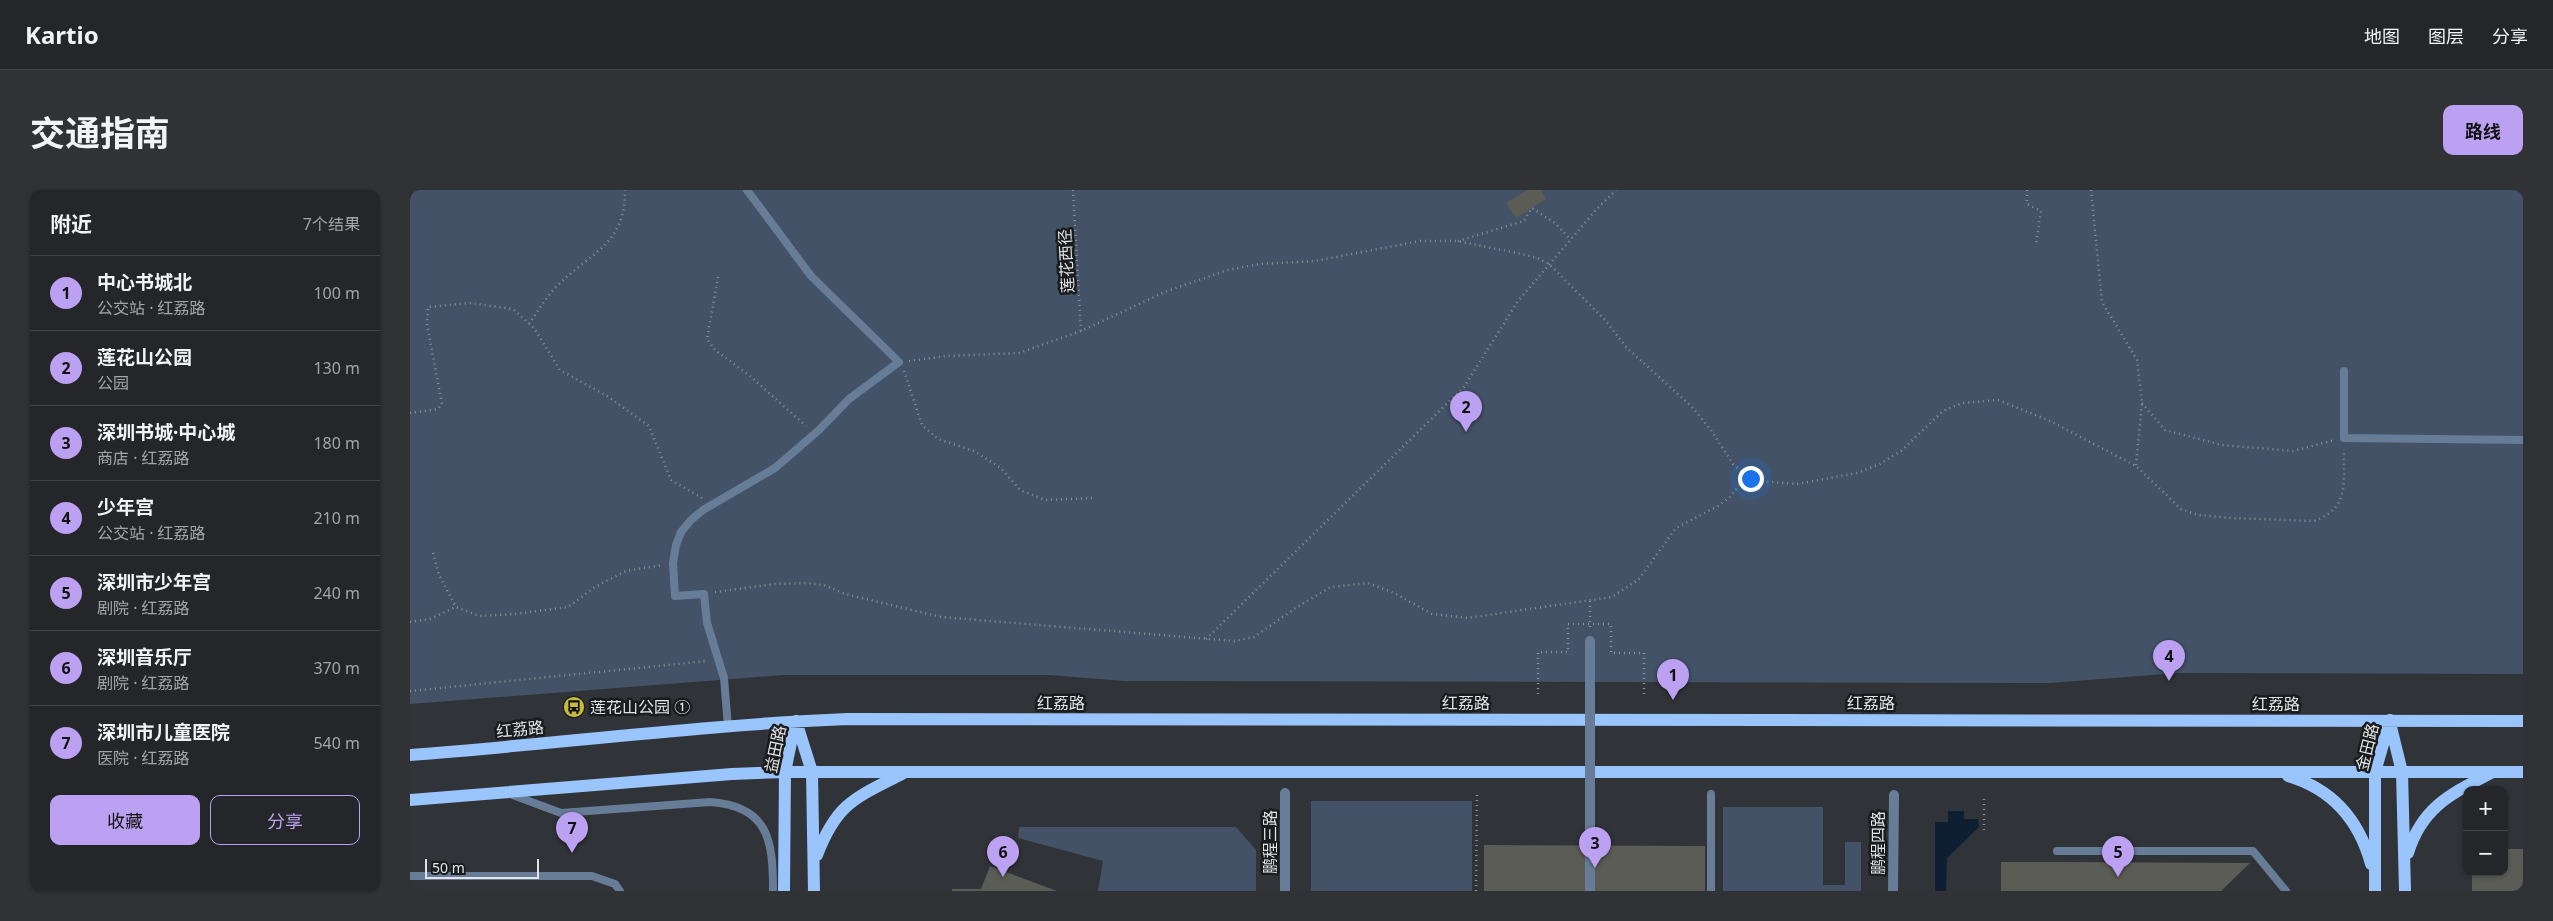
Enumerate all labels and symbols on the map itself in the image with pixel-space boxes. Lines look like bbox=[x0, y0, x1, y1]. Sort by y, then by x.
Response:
street label: 莲花西径 bbox=[1053, 228, 1079, 294]
pin: 2 bbox=[1450, 391, 1482, 432]
your location bbox=[1738, 466, 1764, 492]
pin: 4 bbox=[2153, 640, 2185, 681]
pin: 1 bbox=[1657, 659, 1689, 700]
street label: 红荔路 bbox=[1037, 692, 1085, 714]
street label: 红荔路 bbox=[1442, 692, 1490, 714]
street label: 红荔路 bbox=[1847, 692, 1895, 714]
street label: 红荔路 bbox=[2252, 693, 2300, 715]
bus stop icon: 莲花山公园 ① bbox=[562, 695, 586, 719]
place label: 莲花山公园 ① bbox=[590, 696, 690, 718]
street label: 红荔路 bbox=[495, 716, 545, 742]
street label: 金田路 bbox=[2351, 721, 2383, 773]
street label: 益田路 bbox=[759, 723, 791, 775]
street label: 鹏程三路 bbox=[1259, 810, 1281, 874]
street label: 鹏程四路 bbox=[1867, 811, 1889, 875]
pin: 7 bbox=[556, 812, 588, 853]
pin: 3 bbox=[1579, 827, 1611, 868]
pin: 6 bbox=[987, 836, 1019, 877]
pin: 5 bbox=[2102, 836, 2134, 877]
scale bar bbox=[425, 856, 539, 879]

